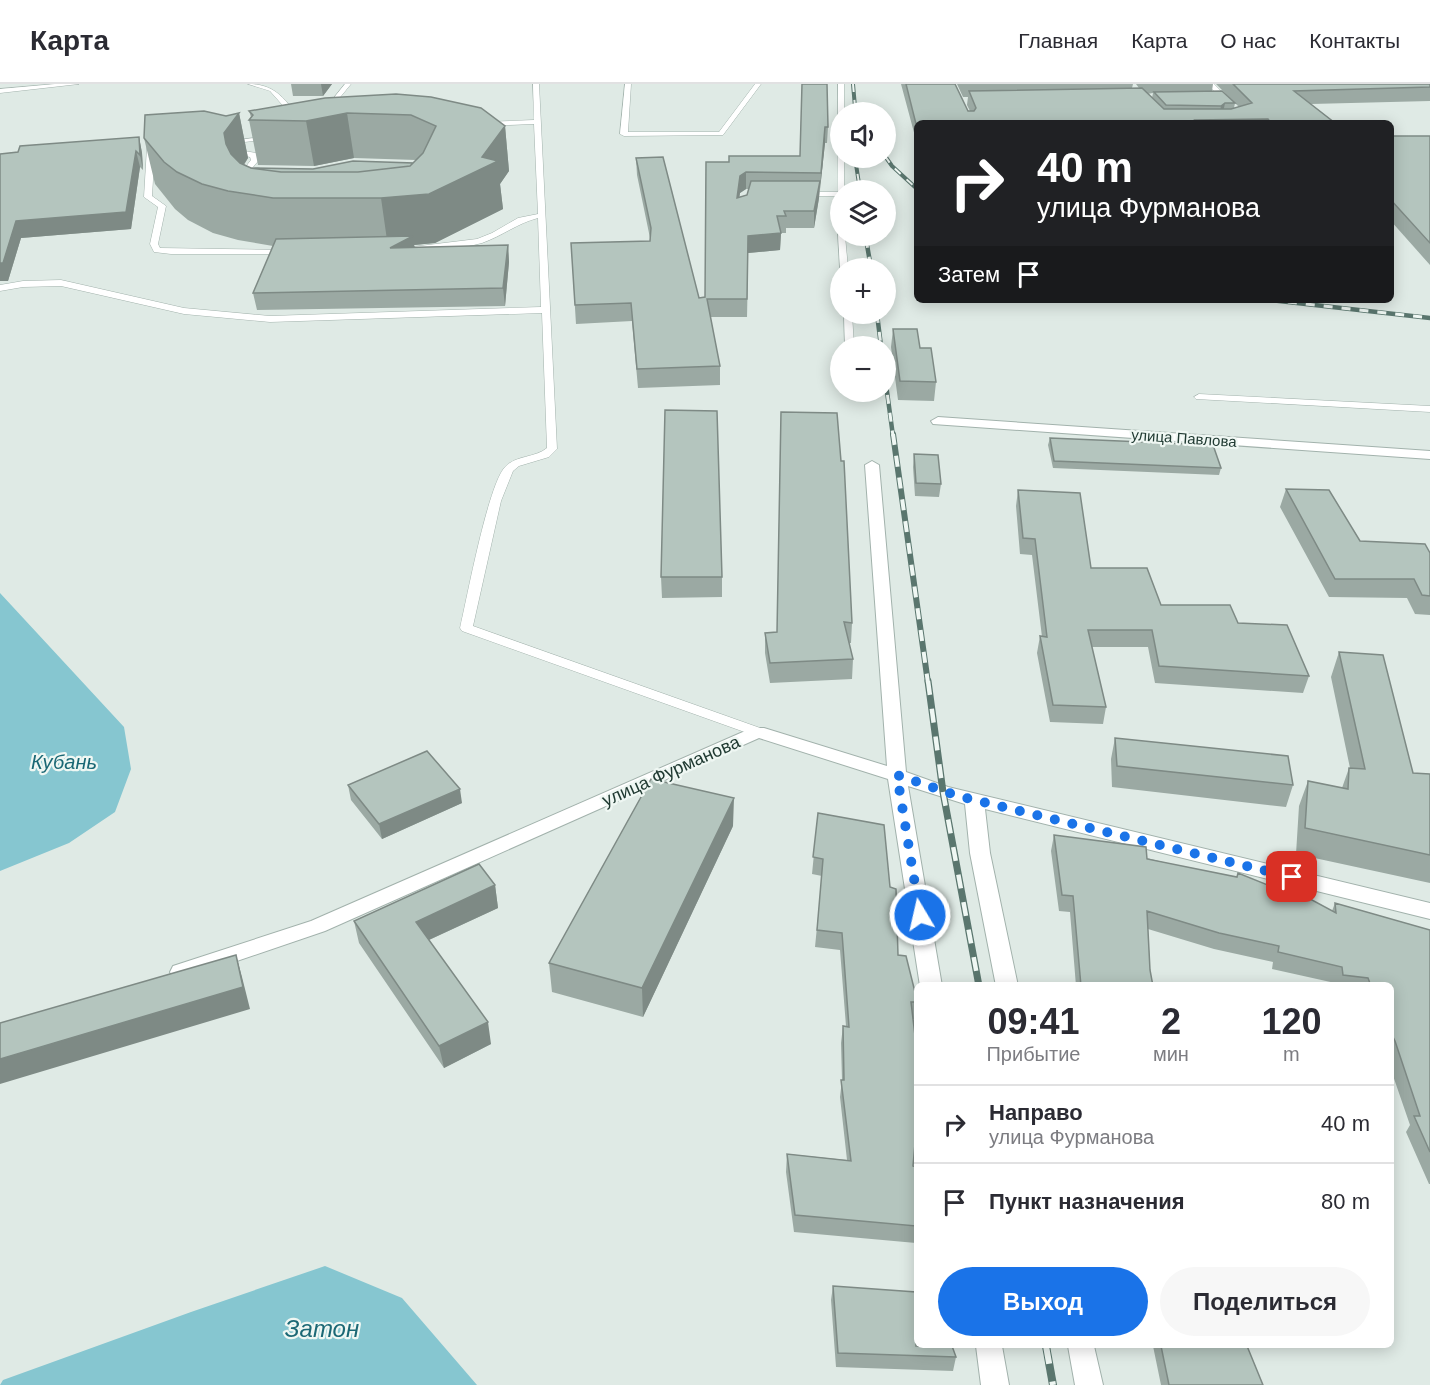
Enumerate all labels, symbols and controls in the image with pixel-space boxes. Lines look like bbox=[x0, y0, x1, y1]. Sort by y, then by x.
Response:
text: Карта bbox=[30, 25, 109, 56]
text: Главная bbox=[1018, 29, 1098, 52]
text: Карта bbox=[1131, 29, 1187, 52]
text: О нас bbox=[1220, 29, 1276, 52]
text: Контакты bbox=[1309, 29, 1400, 52]
map controls bbox=[830, 102, 896, 402]
button: sound bbox=[830, 102, 896, 168]
icon: right bbox=[938, 144, 1016, 222]
text: 40 m bbox=[1037, 144, 1133, 191]
button: layers bbox=[830, 180, 896, 246]
text: улица Фурманова bbox=[1037, 193, 1260, 223]
button: + bbox=[830, 258, 896, 324]
icon: arrive bbox=[1012, 258, 1045, 291]
text: Затем bbox=[938, 262, 1000, 287]
button: − bbox=[830, 336, 896, 402]
street label: улица Павлова bbox=[1131, 426, 1238, 450]
street label: улица Фурманова bbox=[599, 731, 744, 810]
water label: Кубань bbox=[31, 751, 97, 773]
pin bbox=[1266, 851, 1317, 902]
icon: arrive bbox=[1275, 860, 1308, 893]
position arrow bbox=[888, 883, 952, 947]
text: 09:41 bbox=[987, 1001, 1080, 1042]
text: 2 bbox=[1161, 1001, 1181, 1042]
text: 120 bbox=[1261, 1001, 1321, 1042]
text: Прибытие bbox=[986, 1043, 1080, 1065]
text: мин bbox=[1153, 1043, 1189, 1065]
text: m bbox=[1283, 1043, 1300, 1065]
text: Направо bbox=[989, 1100, 1083, 1125]
icon: right bbox=[938, 1108, 971, 1141]
text: 40 m bbox=[1321, 1111, 1370, 1136]
text: улица Фурманова bbox=[989, 1126, 1154, 1148]
icon: arrive bbox=[938, 1186, 971, 1219]
text: Пункт назначения bbox=[989, 1189, 1185, 1214]
text: 80 m bbox=[1321, 1189, 1370, 1214]
button: Выход bbox=[938, 1267, 1148, 1336]
button: Поделиться bbox=[1160, 1267, 1370, 1336]
water label: Затон bbox=[285, 1315, 359, 1342]

